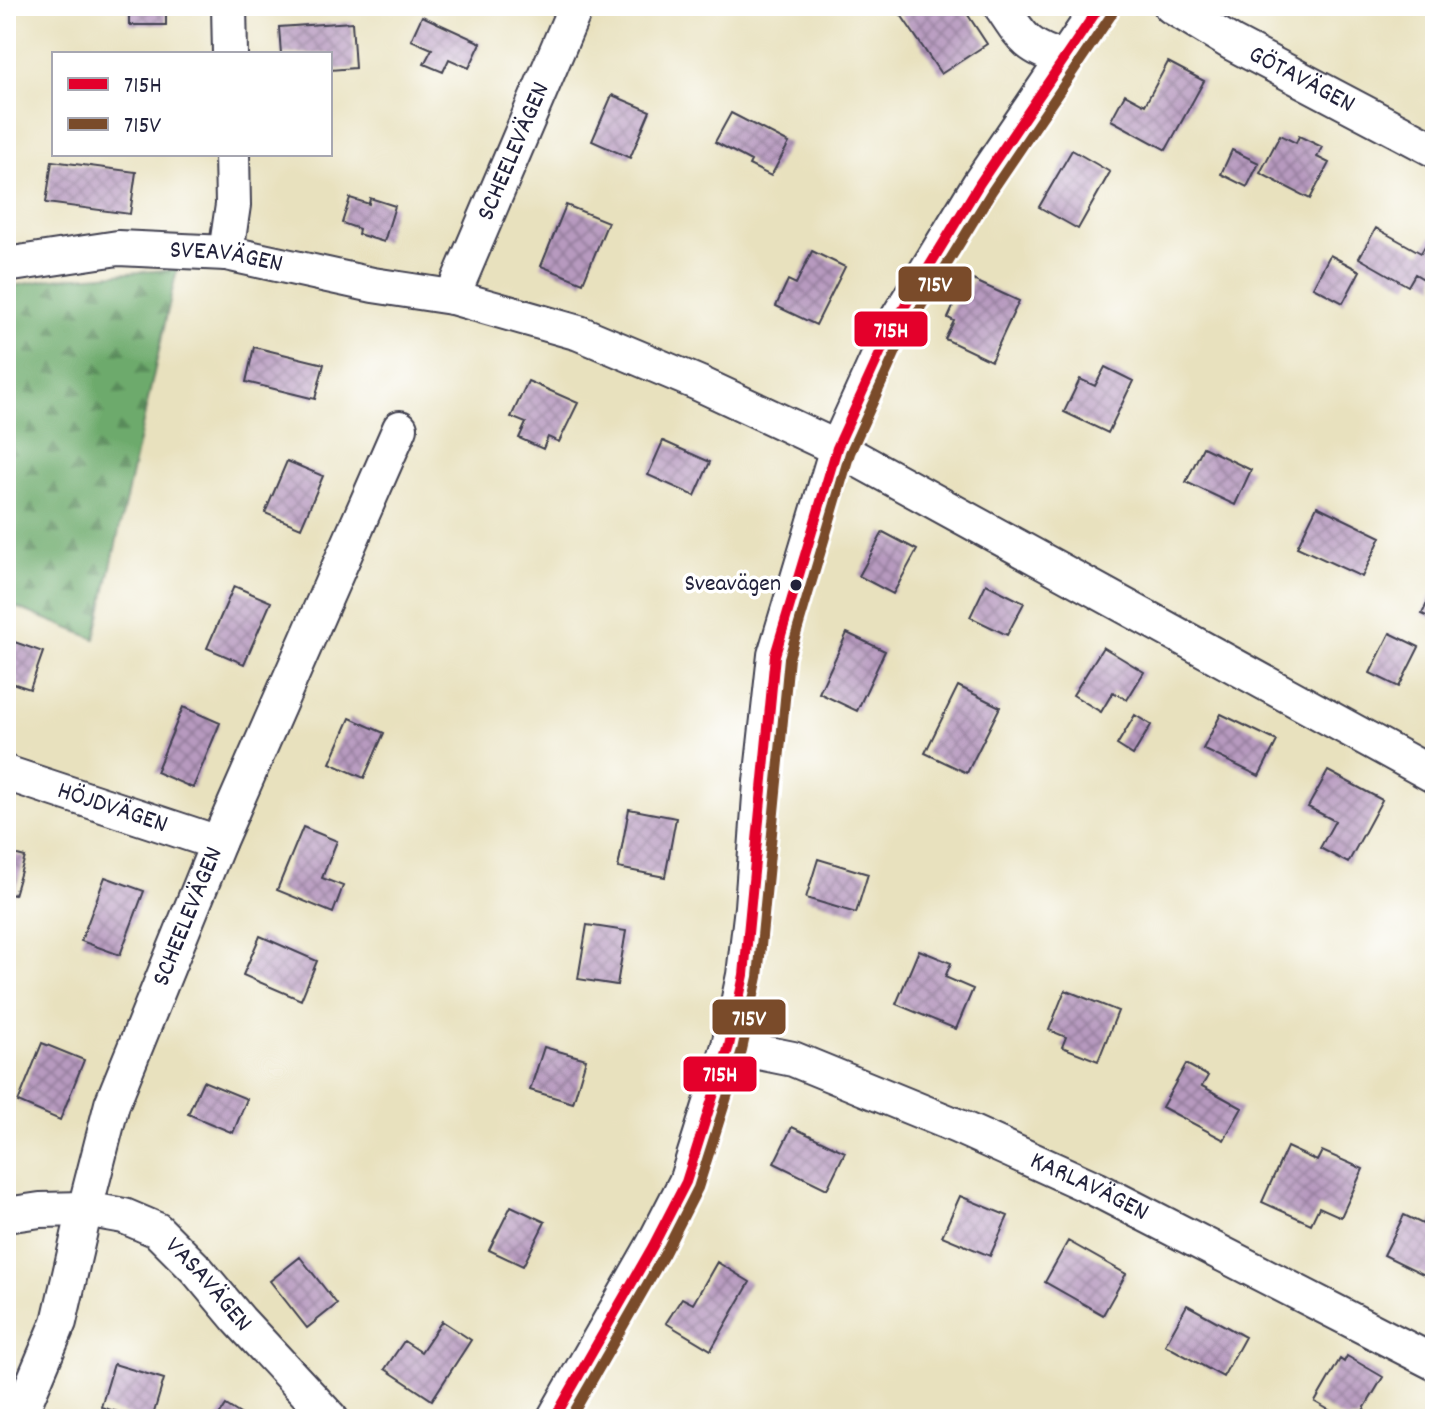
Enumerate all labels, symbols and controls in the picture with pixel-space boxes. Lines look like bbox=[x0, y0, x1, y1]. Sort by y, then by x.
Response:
street label: GÖTAVÄGEN bbox=[1242, 36, 1361, 123]
legend bbox=[52, 52, 332, 156]
text: 715H bbox=[124, 70, 162, 104]
street label: SCHEELEVÄGEN bbox=[468, 77, 560, 227]
text: 715V bbox=[124, 110, 162, 144]
street label: SVEAVÄGEN bbox=[169, 232, 286, 283]
line badge: 715V bbox=[897, 265, 973, 303]
text: 715V bbox=[918, 271, 952, 302]
line badge: 715H bbox=[853, 310, 929, 348]
text: 715H bbox=[874, 317, 908, 348]
place label: Sveavägen bbox=[684, 568, 781, 602]
marker: Sveavägen bbox=[788, 577, 804, 593]
street label: HÖJDVÄGEN bbox=[52, 773, 172, 844]
street label: SCHEELEVÄGEN bbox=[143, 841, 233, 992]
line badge: 715V bbox=[711, 998, 787, 1036]
text: 715V bbox=[732, 1005, 766, 1036]
line badge: 715H bbox=[682, 1055, 758, 1093]
text: 715H bbox=[703, 1061, 737, 1092]
street label: KARLAVÄGEN bbox=[1024, 1143, 1155, 1231]
street label: VASAVÄGEN bbox=[156, 1229, 260, 1341]

